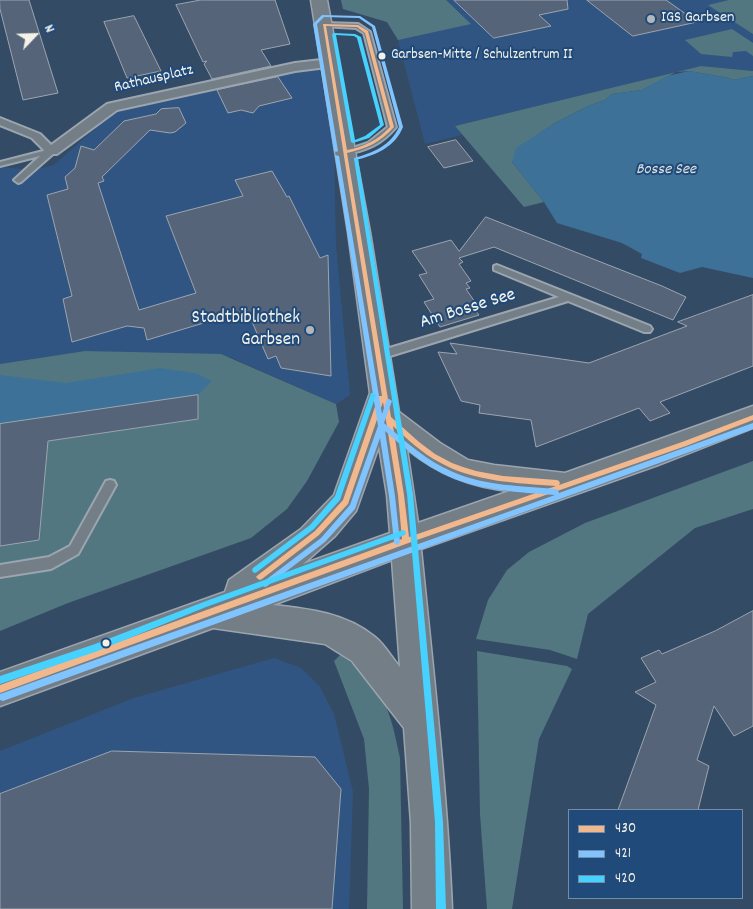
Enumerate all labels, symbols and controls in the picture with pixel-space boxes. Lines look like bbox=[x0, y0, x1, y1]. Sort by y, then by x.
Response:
place label: IGS Garbsen bbox=[661, 9, 734, 29]
north arrow bbox=[10, 10, 60, 60]
marker: IGS Garbsen bbox=[645, 13, 657, 25]
text: N bbox=[38, 22, 59, 36]
place label: Garbsen-Mitte / Schulzentrum II bbox=[391, 47, 572, 65]
marker: Garbsen-Mitte / Schulzentrum II bbox=[377, 51, 387, 61]
street label: Rathausplatz bbox=[113, 62, 195, 98]
water label: Bosse See bbox=[636, 161, 696, 181]
street label: Am Bosse See bbox=[417, 285, 519, 335]
place label: Stadtbibliothek Garbsen bbox=[192, 308, 300, 352]
marker: Stadtbibliothek Garbsen bbox=[304, 324, 316, 336]
unlabelled marker bbox=[101, 638, 111, 648]
legend bbox=[568, 809, 743, 899]
text: 430 bbox=[615, 818, 636, 840]
text: 421 bbox=[615, 843, 631, 865]
text: 420 bbox=[615, 868, 636, 890]

